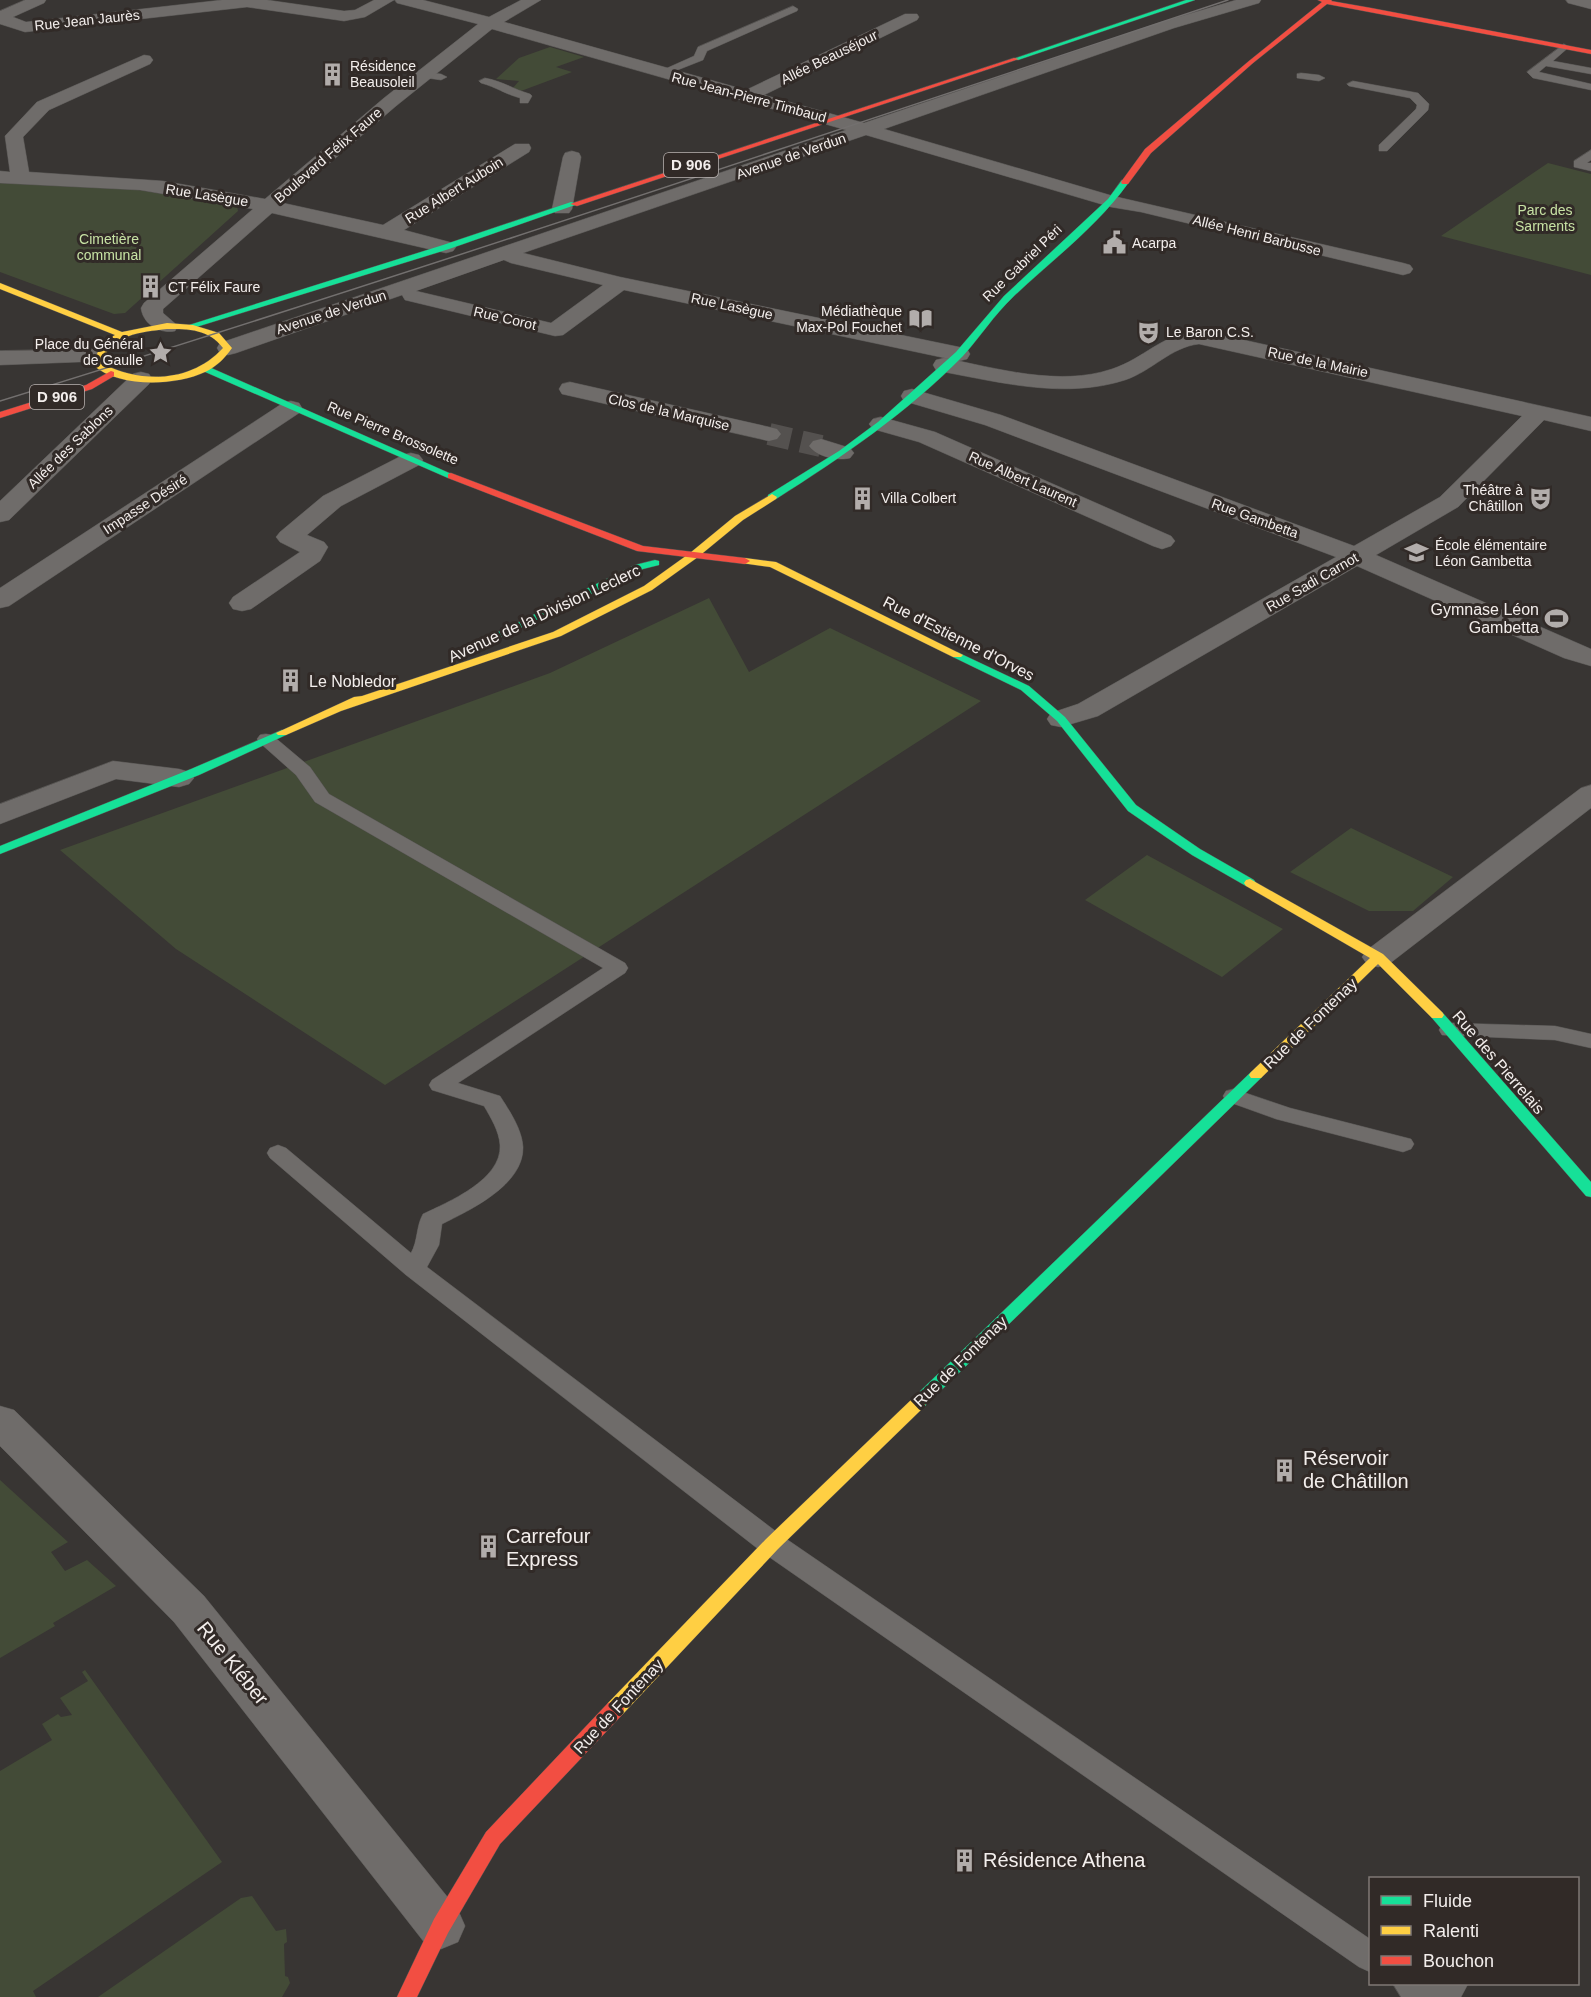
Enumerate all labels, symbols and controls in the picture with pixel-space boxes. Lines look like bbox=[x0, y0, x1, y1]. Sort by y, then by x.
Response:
street label: Rue Jean Jaurès bbox=[34, 7, 140, 33]
street label: Allée Beauséjour bbox=[778, 26, 880, 87]
place label: Résidence Beausoleil bbox=[350, 58, 416, 90]
building icon: Résidence Beausoleil bbox=[319, 61, 345, 87]
street label: Rue Jean-Pierre Timbaud bbox=[670, 69, 828, 125]
street label: Boulevard Félix Faure bbox=[271, 104, 385, 206]
street label: Avenue de Verdun bbox=[734, 130, 848, 182]
road number: D 906 bbox=[664, 153, 718, 177]
street label: Rue Albert Auboin bbox=[402, 154, 506, 226]
street label: Rue Lasègue bbox=[165, 181, 250, 209]
park label: Parc des Sarments bbox=[1515, 202, 1575, 234]
street label: Allée Henri Barbusse bbox=[1191, 211, 1323, 259]
street label: Rue Gabriel Péri bbox=[979, 221, 1065, 305]
public building icon: Acarpa bbox=[1101, 230, 1127, 256]
park label: Cimetière communal bbox=[77, 231, 141, 263]
place label: Acarpa bbox=[1132, 235, 1177, 251]
building icon: CT Félix Faure bbox=[137, 274, 163, 300]
place label: CT Félix Faure bbox=[168, 279, 261, 295]
street label: Avenue de Verdun bbox=[274, 287, 388, 337]
street label: Rue Lasègue bbox=[690, 290, 775, 323]
street label: Rue Corot bbox=[472, 303, 538, 333]
place label: Médiathèque Max-Pol Fouchet bbox=[796, 303, 902, 335]
library icon: Médiathèque Max-Pol Fouchet bbox=[907, 306, 933, 332]
theatre icon: Le Baron C.S. bbox=[1135, 319, 1161, 345]
place label: Le Baron C.S. bbox=[1166, 324, 1254, 340]
place label: Place du Général de Gaulle bbox=[35, 336, 143, 368]
place icon: Place du Général de Gaulle bbox=[148, 339, 174, 365]
street label: Rue de la Mairie bbox=[1266, 344, 1370, 380]
road number: D 906 bbox=[30, 385, 84, 409]
street label: Clos de la Marquise bbox=[607, 390, 731, 434]
street label: Rue Pierre Brossolette bbox=[325, 398, 461, 468]
street label: Allée des Sablons bbox=[24, 402, 116, 492]
street label: Rue Albert Laurent bbox=[966, 448, 1080, 510]
street label: Impasse Désiré bbox=[100, 471, 190, 537]
place label: Théâtre à Châtillon bbox=[1463, 482, 1523, 514]
building icon: Villa Colbert bbox=[850, 485, 876, 511]
theatre icon: Théâtre à Châtillon bbox=[1528, 485, 1554, 511]
place label: Villa Colbert bbox=[881, 490, 956, 506]
street label: Rue Gambetta bbox=[1209, 495, 1301, 541]
place label: École élémentaire Léon Gambetta bbox=[1435, 537, 1547, 569]
school or university icon: École élémentaire Léon Gambetta bbox=[1404, 540, 1430, 566]
street label: Rue Sadi Carnot bbox=[1263, 549, 1361, 615]
street label: Avenue de la Division Leclerc bbox=[446, 561, 643, 665]
street label: Rue d'Estienne d'Orves bbox=[880, 593, 1037, 684]
place label: Gymnase Léon Gambetta bbox=[1430, 601, 1539, 636]
sports icon: Gymnase Léon Gambetta bbox=[1544, 605, 1570, 631]
building icon: Le Nobledor bbox=[278, 668, 304, 694]
place label: Le Nobledor bbox=[309, 673, 397, 690]
street label: Rue de Fontenay bbox=[1260, 975, 1360, 1072]
street label: Rue des Pierrelais bbox=[1449, 1007, 1548, 1117]
street label: Rue de Fontenay bbox=[910, 1313, 1010, 1410]
place label: Réservoir de Châtillon bbox=[1303, 1447, 1409, 1492]
building icon: Réservoir de Châtillon bbox=[1272, 1457, 1298, 1483]
place label: Carrefour Express bbox=[506, 1525, 591, 1570]
building icon: Carrefour Express bbox=[475, 1534, 501, 1560]
street label: Rue Kléber bbox=[193, 1617, 273, 1709]
street label: Rue de Fontenay bbox=[570, 1656, 666, 1757]
building icon: Résidence Athena bbox=[952, 1847, 978, 1873]
place label: Résidence Athena bbox=[983, 1849, 1146, 1871]
legend bbox=[1369, 1877, 1579, 1985]
text: Fluide bbox=[1423, 1891, 1472, 1911]
text: Ralenti bbox=[1423, 1921, 1479, 1941]
text: Bouchon bbox=[1423, 1951, 1494, 1971]

